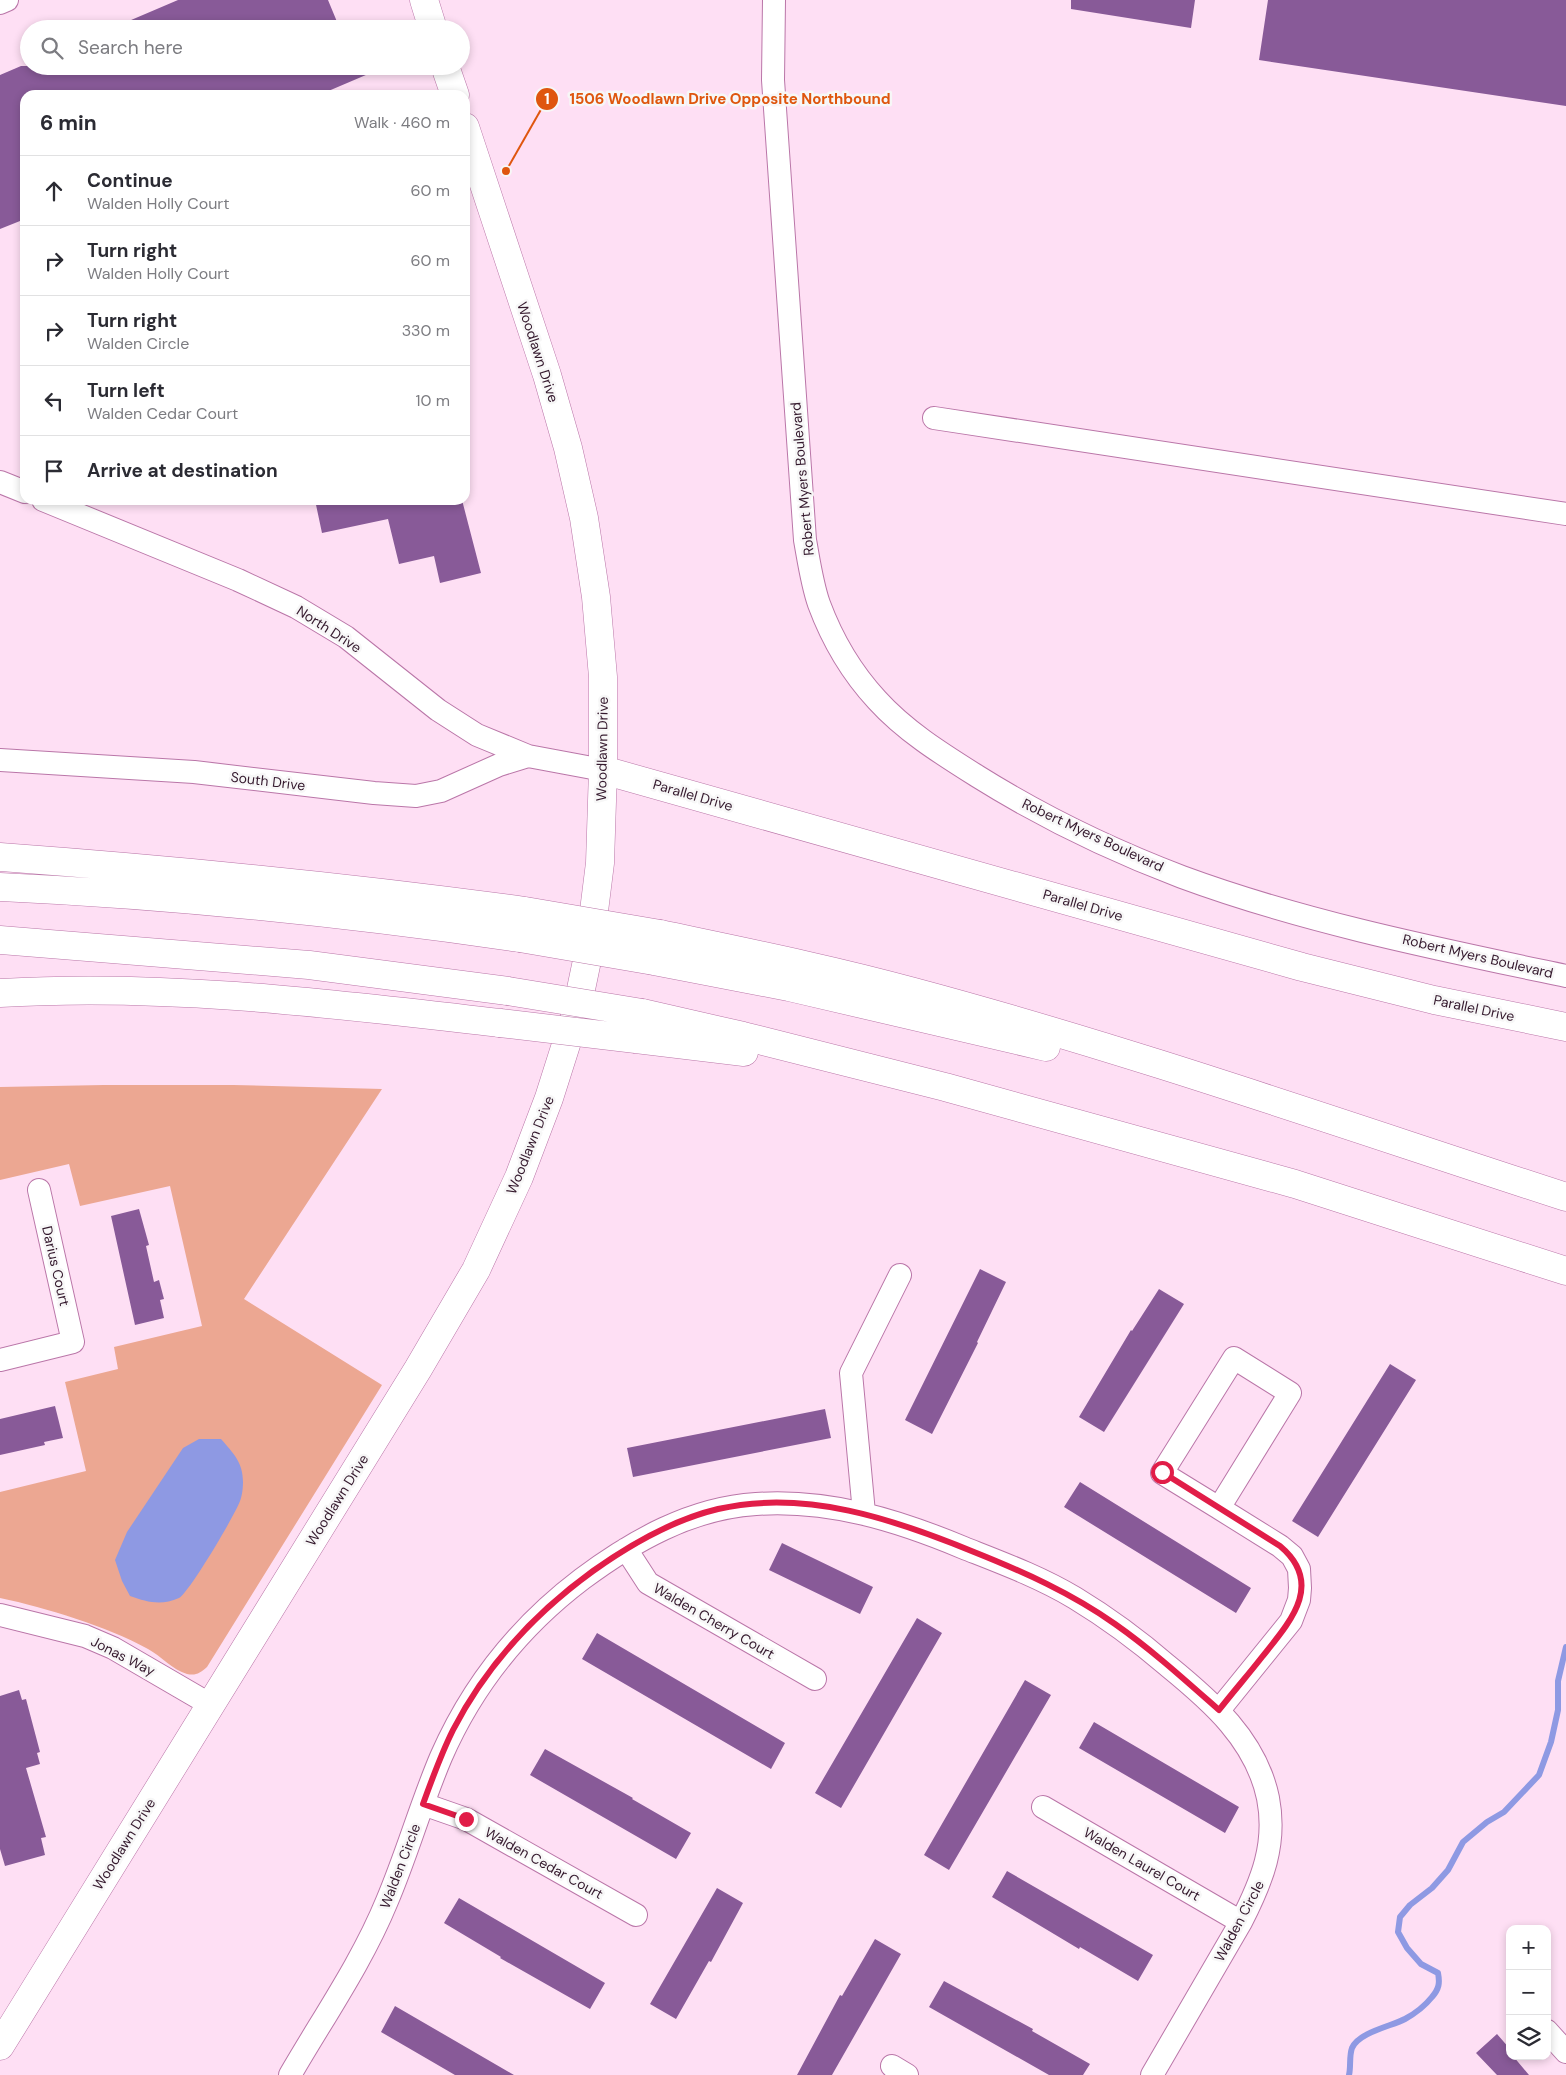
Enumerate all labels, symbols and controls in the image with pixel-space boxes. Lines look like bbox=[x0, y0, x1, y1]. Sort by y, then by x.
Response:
search box bbox=[20, 20, 470, 75]
icon: search bbox=[38, 34, 66, 62]
text: Search here bbox=[78, 35, 183, 60]
callout: 1506 Woodlawn Drive Opposite Northbound bbox=[534, 84, 900, 114]
text: 1 bbox=[544, 89, 550, 109]
text: 1506 Woodlawn Drive Opposite Northbound bbox=[569, 89, 891, 109]
text: 6 min bbox=[40, 109, 97, 137]
text: Walk · 460 m bbox=[354, 112, 450, 133]
text: Continue bbox=[87, 168, 173, 193]
icon: ahead bbox=[40, 177, 68, 205]
text: 60 m bbox=[410, 180, 450, 201]
text: Walden Holly Court bbox=[87, 193, 230, 214]
text: Turn right bbox=[87, 238, 177, 263]
icon: right bbox=[40, 247, 68, 275]
text: 60 m bbox=[410, 250, 450, 271]
text: Walden Holly Court bbox=[87, 263, 230, 284]
street label: Woodlawn Drive bbox=[513, 300, 563, 404]
text: Turn right bbox=[87, 308, 177, 333]
icon: right bbox=[40, 317, 68, 345]
text: 330 m bbox=[402, 320, 450, 341]
text: Walden Circle bbox=[87, 333, 189, 354]
text: Turn left bbox=[87, 378, 165, 403]
icon: left bbox=[40, 387, 68, 415]
text: 10 m bbox=[416, 390, 450, 411]
street label: Robert Myers Boulevard bbox=[786, 402, 818, 556]
text: Walden Cedar Court bbox=[87, 403, 238, 424]
icon: arrive bbox=[40, 457, 68, 485]
text: Arrive at destination bbox=[87, 458, 278, 483]
street label: North Drive bbox=[293, 601, 365, 657]
street label: Woodlawn Drive bbox=[592, 697, 612, 801]
street label: South Drive bbox=[230, 768, 306, 795]
street label: Parallel Drive bbox=[651, 775, 735, 815]
street label: Robert Myers Boulevard bbox=[1019, 794, 1167, 876]
street label: Parallel Drive bbox=[1041, 885, 1125, 925]
street label: Robert Myers Boulevard bbox=[1401, 930, 1555, 982]
street label: Parallel Drive bbox=[1432, 991, 1516, 1025]
street label: Woodlawn Drive bbox=[502, 1093, 558, 1197]
street label: Darius Court bbox=[38, 1224, 74, 1308]
street label: Woodlawn Drive bbox=[302, 1451, 372, 1549]
route start bbox=[1151, 1461, 1174, 1484]
street label: Walden Cherry Court bbox=[650, 1579, 778, 1663]
street label: Jonas Way bbox=[88, 1632, 158, 1680]
street label: Woodlawn Drive bbox=[89, 1795, 159, 1893]
route end bbox=[455, 1808, 478, 1831]
street label: Walden Circle bbox=[376, 1821, 424, 1911]
street label: Walden Cedar Court bbox=[482, 1823, 606, 1903]
street label: Walden Laurel Court bbox=[1080, 1823, 1204, 1905]
street label: Walden Circle bbox=[1210, 1877, 1268, 1965]
map controls bbox=[1506, 1925, 1551, 2060]
button: + bbox=[1506, 1925, 1551, 1970]
button: − bbox=[1506, 1970, 1551, 2015]
button: layers bbox=[1506, 2015, 1551, 2060]

